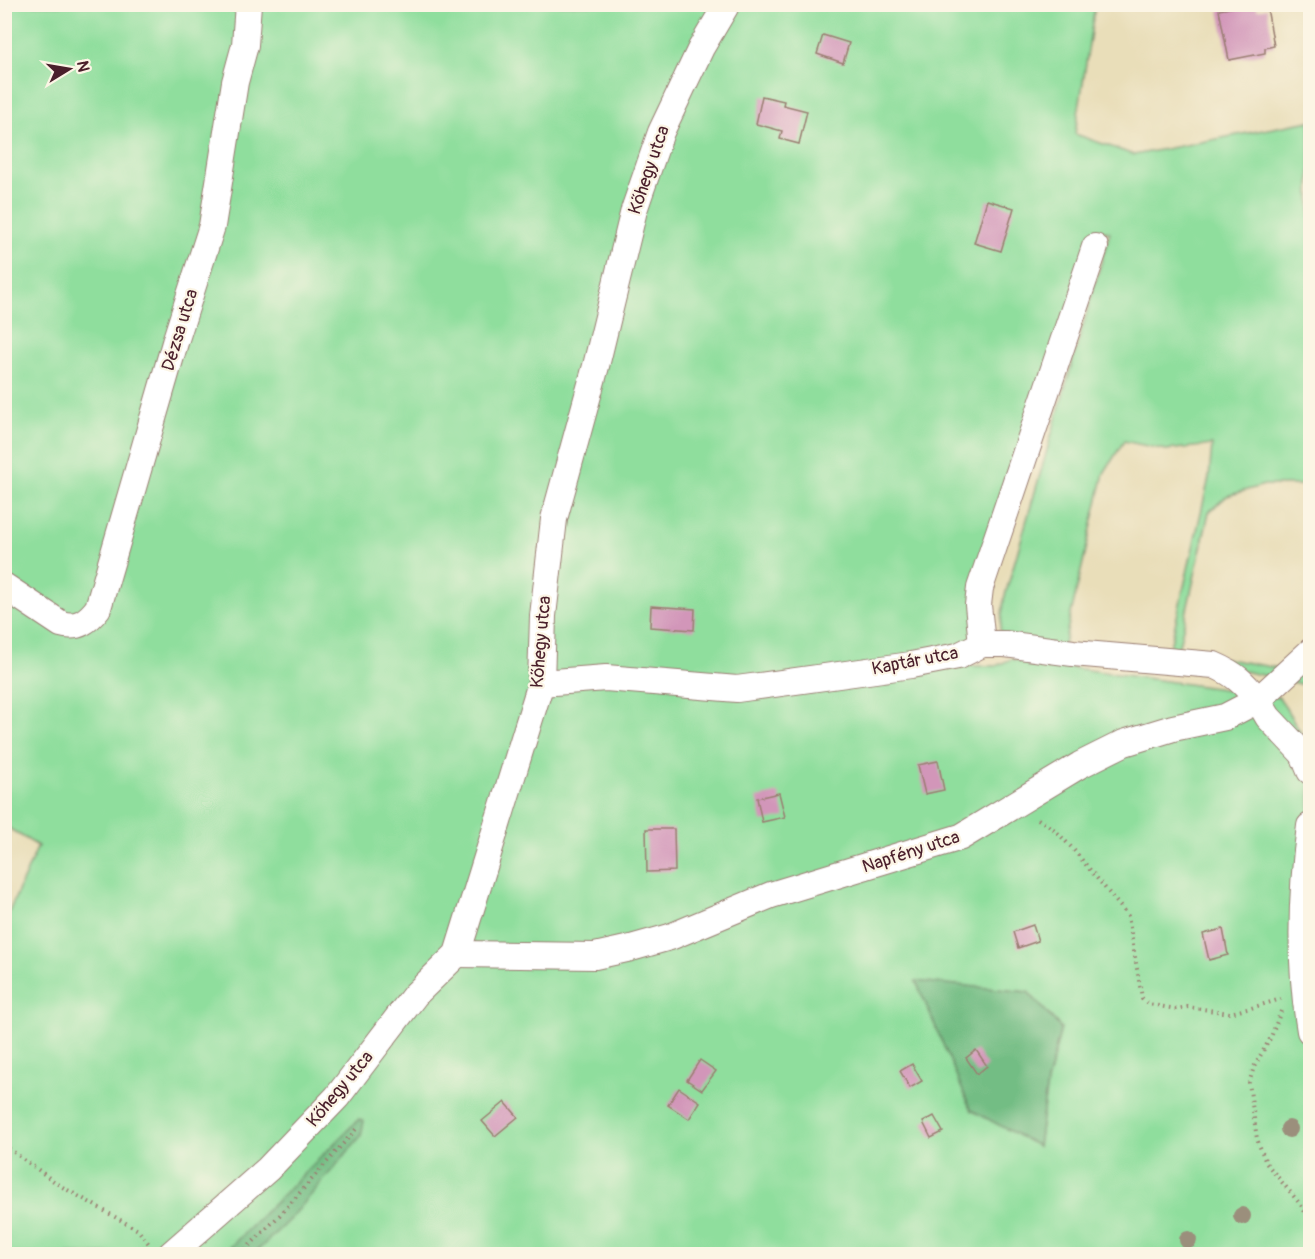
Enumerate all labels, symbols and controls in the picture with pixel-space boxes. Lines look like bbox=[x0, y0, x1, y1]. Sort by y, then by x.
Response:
north arrow bbox=[39, 39, 99, 99]
text: N bbox=[72, 59, 94, 74]
street label: Kőhegy utca bbox=[623, 123, 675, 217]
street label: Dézsa utca bbox=[157, 286, 203, 374]
street label: Kőhegy utca bbox=[526, 595, 556, 689]
street label: Kaptár utca bbox=[870, 641, 960, 681]
street label: Napfény utca bbox=[859, 825, 963, 879]
street label: Kőhegy utca bbox=[301, 1046, 379, 1132]

